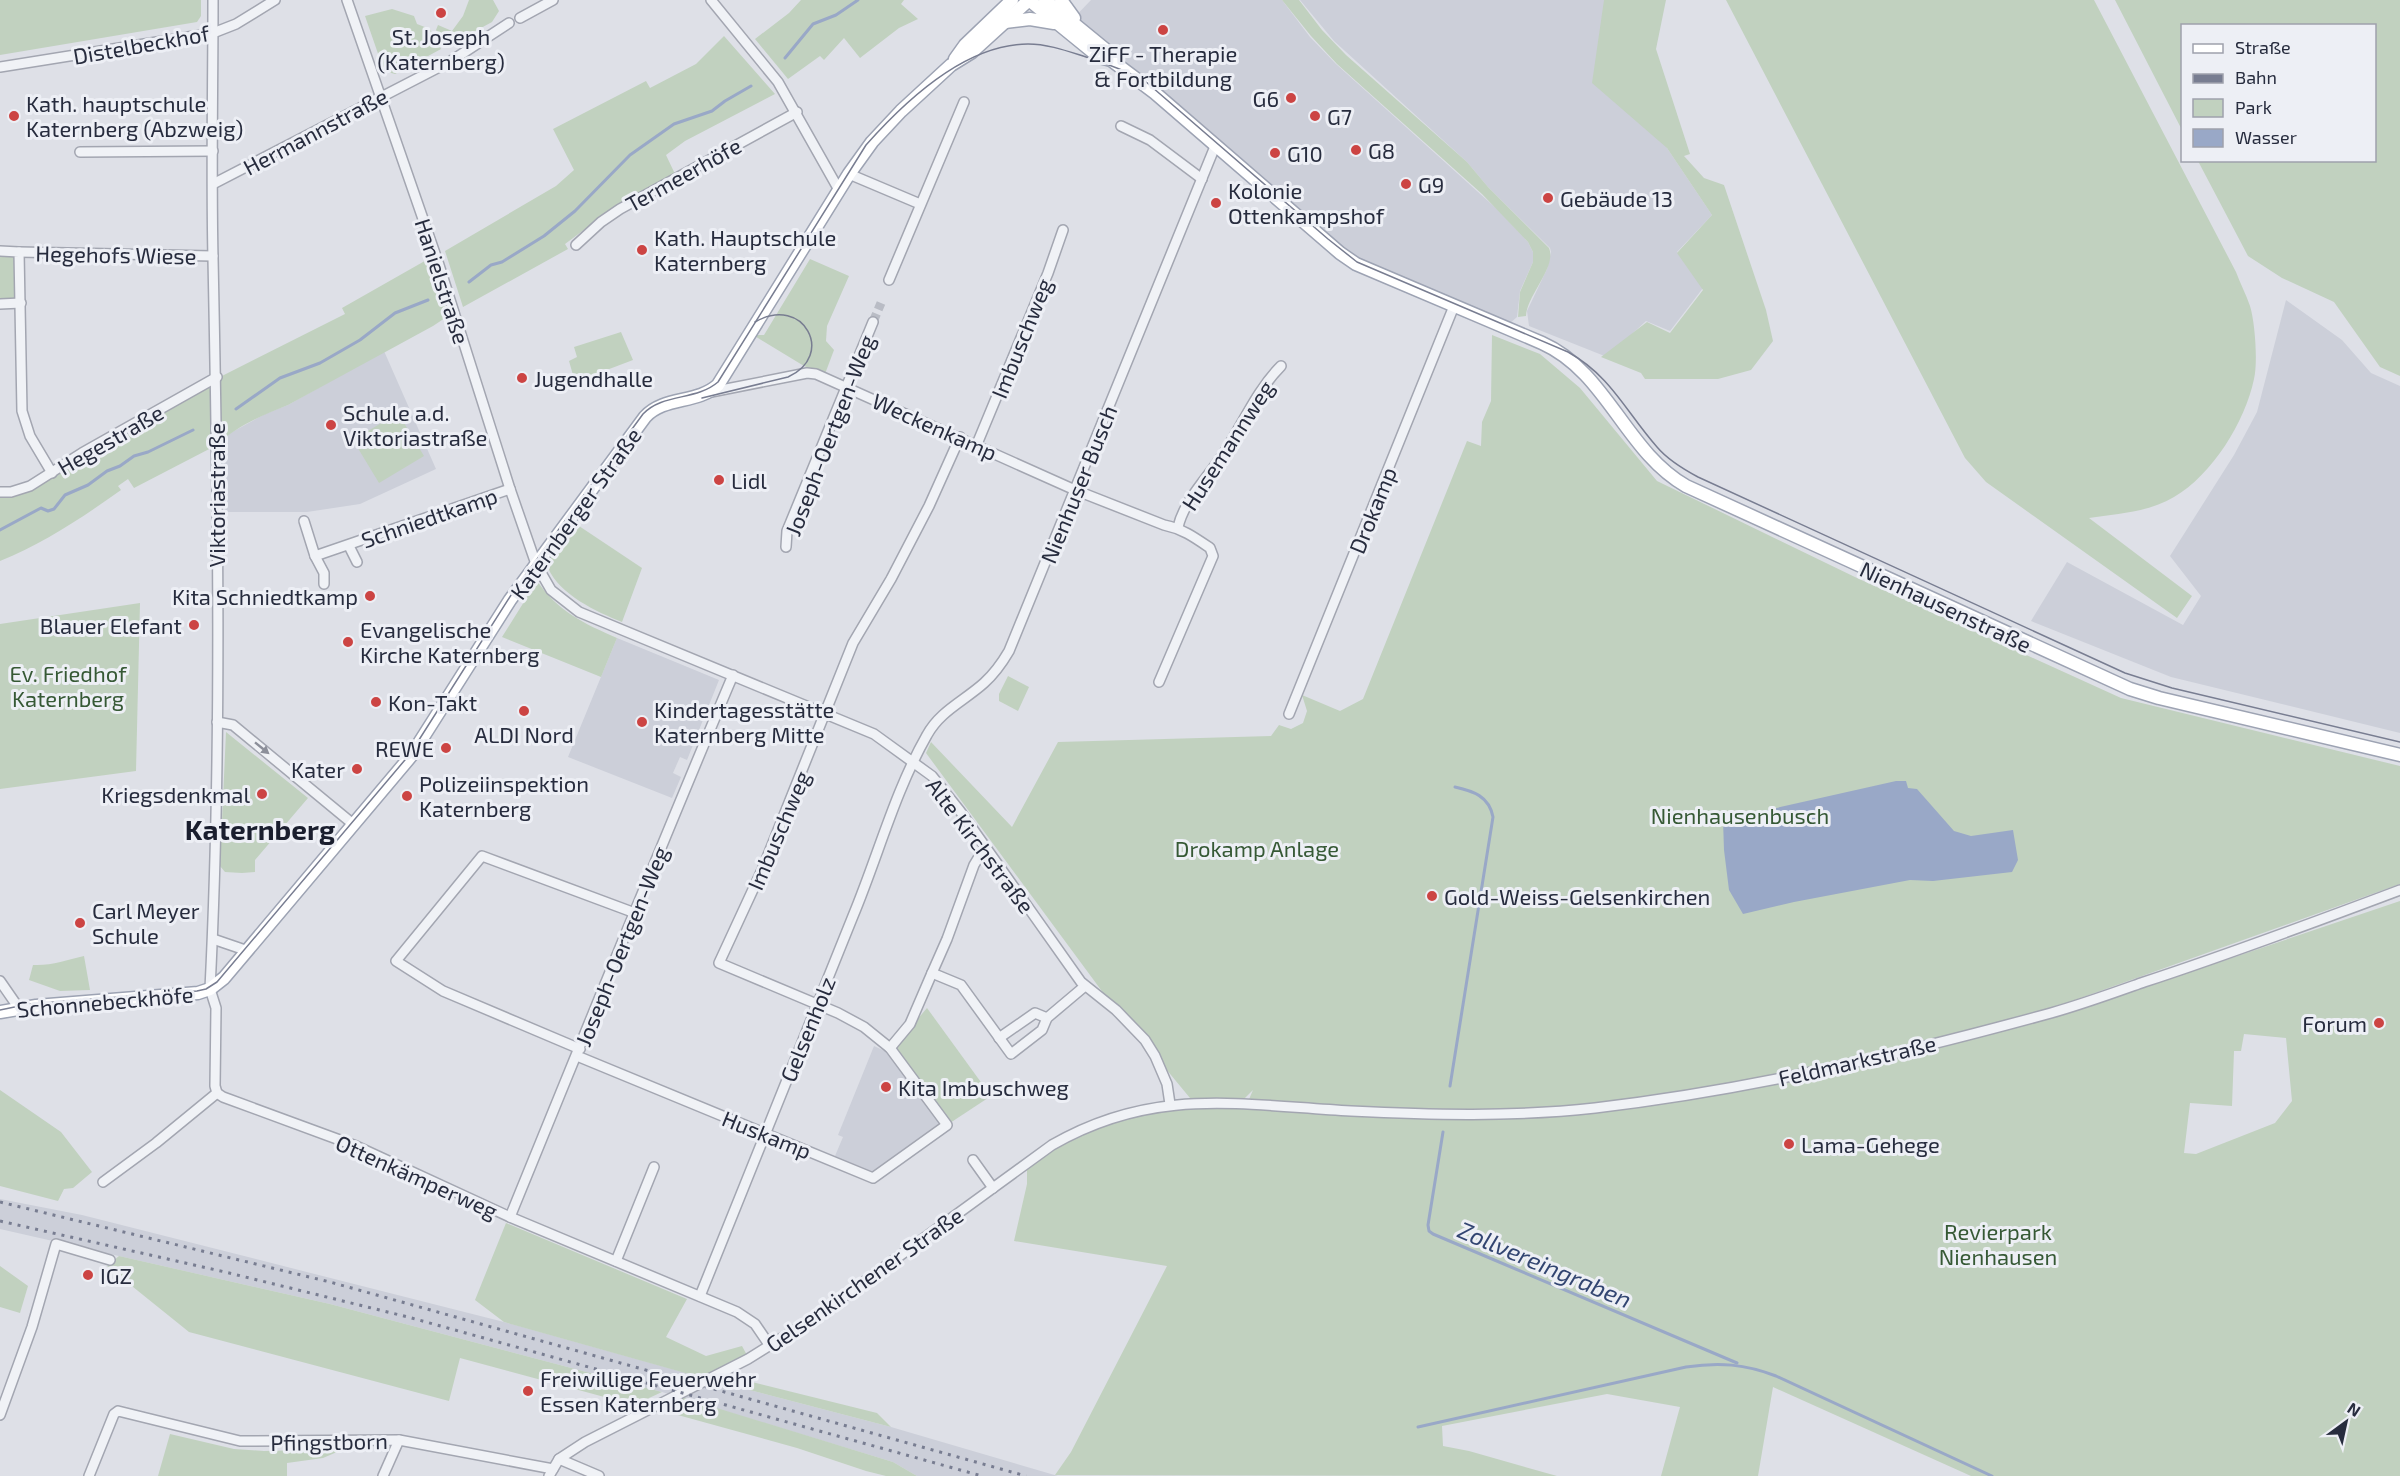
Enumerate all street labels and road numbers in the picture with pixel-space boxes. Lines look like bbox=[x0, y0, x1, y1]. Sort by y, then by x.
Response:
street label: Distelbeckhof bbox=[71, 19, 212, 69]
street label: Hermannstraße bbox=[239, 82, 391, 180]
street label: Termeerhöfe bbox=[621, 132, 745, 216]
street label: Hanielstraße bbox=[410, 215, 476, 347]
street label: Hegehofs Wiese bbox=[35, 240, 197, 268]
street label: Imbuschweg bbox=[985, 274, 1057, 402]
street label: Joseph-Oertgen-Weg bbox=[779, 331, 879, 539]
street label: Husemannweg bbox=[1175, 375, 1279, 515]
street label: Weckenkamp bbox=[869, 387, 1001, 465]
street label: Hegestraße bbox=[53, 398, 167, 480]
street label: Nienhuser Busch bbox=[1034, 401, 1122, 567]
street label: Katernberger Straße bbox=[504, 422, 646, 604]
street label: Viktoriastraße bbox=[203, 423, 229, 567]
street label: Drokamp bbox=[1343, 463, 1401, 557]
street label: Schniedtkamp bbox=[358, 482, 500, 552]
street label: Nienhausenstraße bbox=[1856, 555, 2036, 657]
street label: Imbuschweg bbox=[741, 766, 815, 894]
street label: Alte Kirchstraße bbox=[922, 772, 1040, 918]
street label: Joseph-Oertgen-Weg bbox=[569, 842, 673, 1050]
street label: Gelsenholz bbox=[774, 973, 840, 1085]
street label: Schonnebeckhöfe bbox=[16, 980, 194, 1022]
street label: Feldmarkstraße bbox=[1776, 1029, 1938, 1091]
street label: Huskamp bbox=[719, 1104, 815, 1164]
street label: Ottenkämperweg bbox=[332, 1129, 502, 1223]
street label: Gelsenkirchener Straße bbox=[760, 1201, 968, 1357]
street label: Pfingstborn bbox=[270, 1427, 388, 1455]

